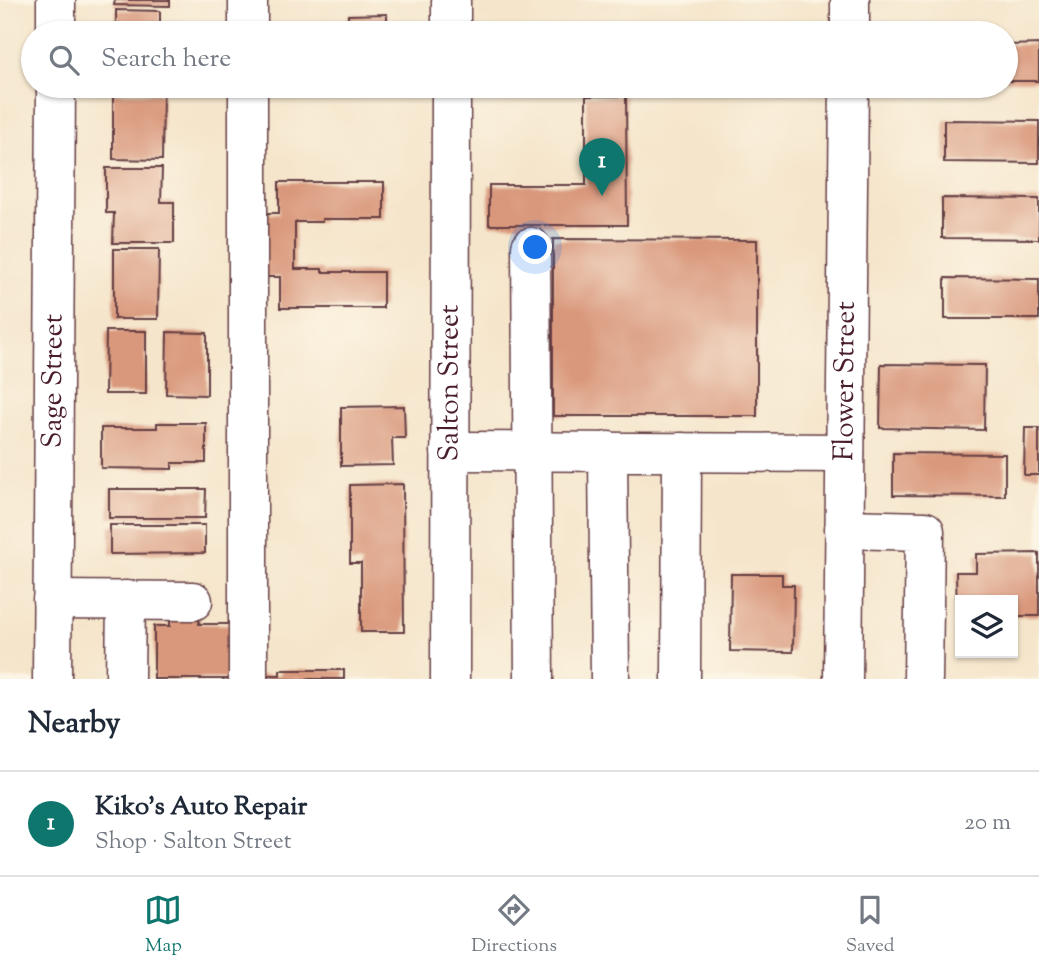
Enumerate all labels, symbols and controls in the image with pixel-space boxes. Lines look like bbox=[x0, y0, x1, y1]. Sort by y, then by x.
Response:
search box bbox=[21, 21, 1018, 98]
icon: search bbox=[45, 41, 83, 79]
text: Search here bbox=[101, 41, 231, 78]
pin: 1 bbox=[579, 138, 625, 196]
your location bbox=[518, 230, 552, 264]
street label: Flower Street bbox=[825, 301, 867, 461]
street label: Salton Street bbox=[430, 304, 471, 462]
street label: Sage Street bbox=[34, 313, 74, 448]
map controls bbox=[955, 595, 1018, 658]
button: layers bbox=[955, 595, 1018, 658]
text: Nearby bbox=[28, 703, 120, 746]
text: Kiko's Auto Repair bbox=[95, 789, 307, 826]
text: 1 bbox=[47, 807, 55, 840]
text: 20 m bbox=[964, 807, 1011, 840]
text: Shop · Salton Street bbox=[95, 826, 292, 859]
tab: Map bbox=[144, 891, 182, 960]
tab: Directions bbox=[471, 891, 557, 960]
tab: Saved bbox=[846, 891, 895, 960]

